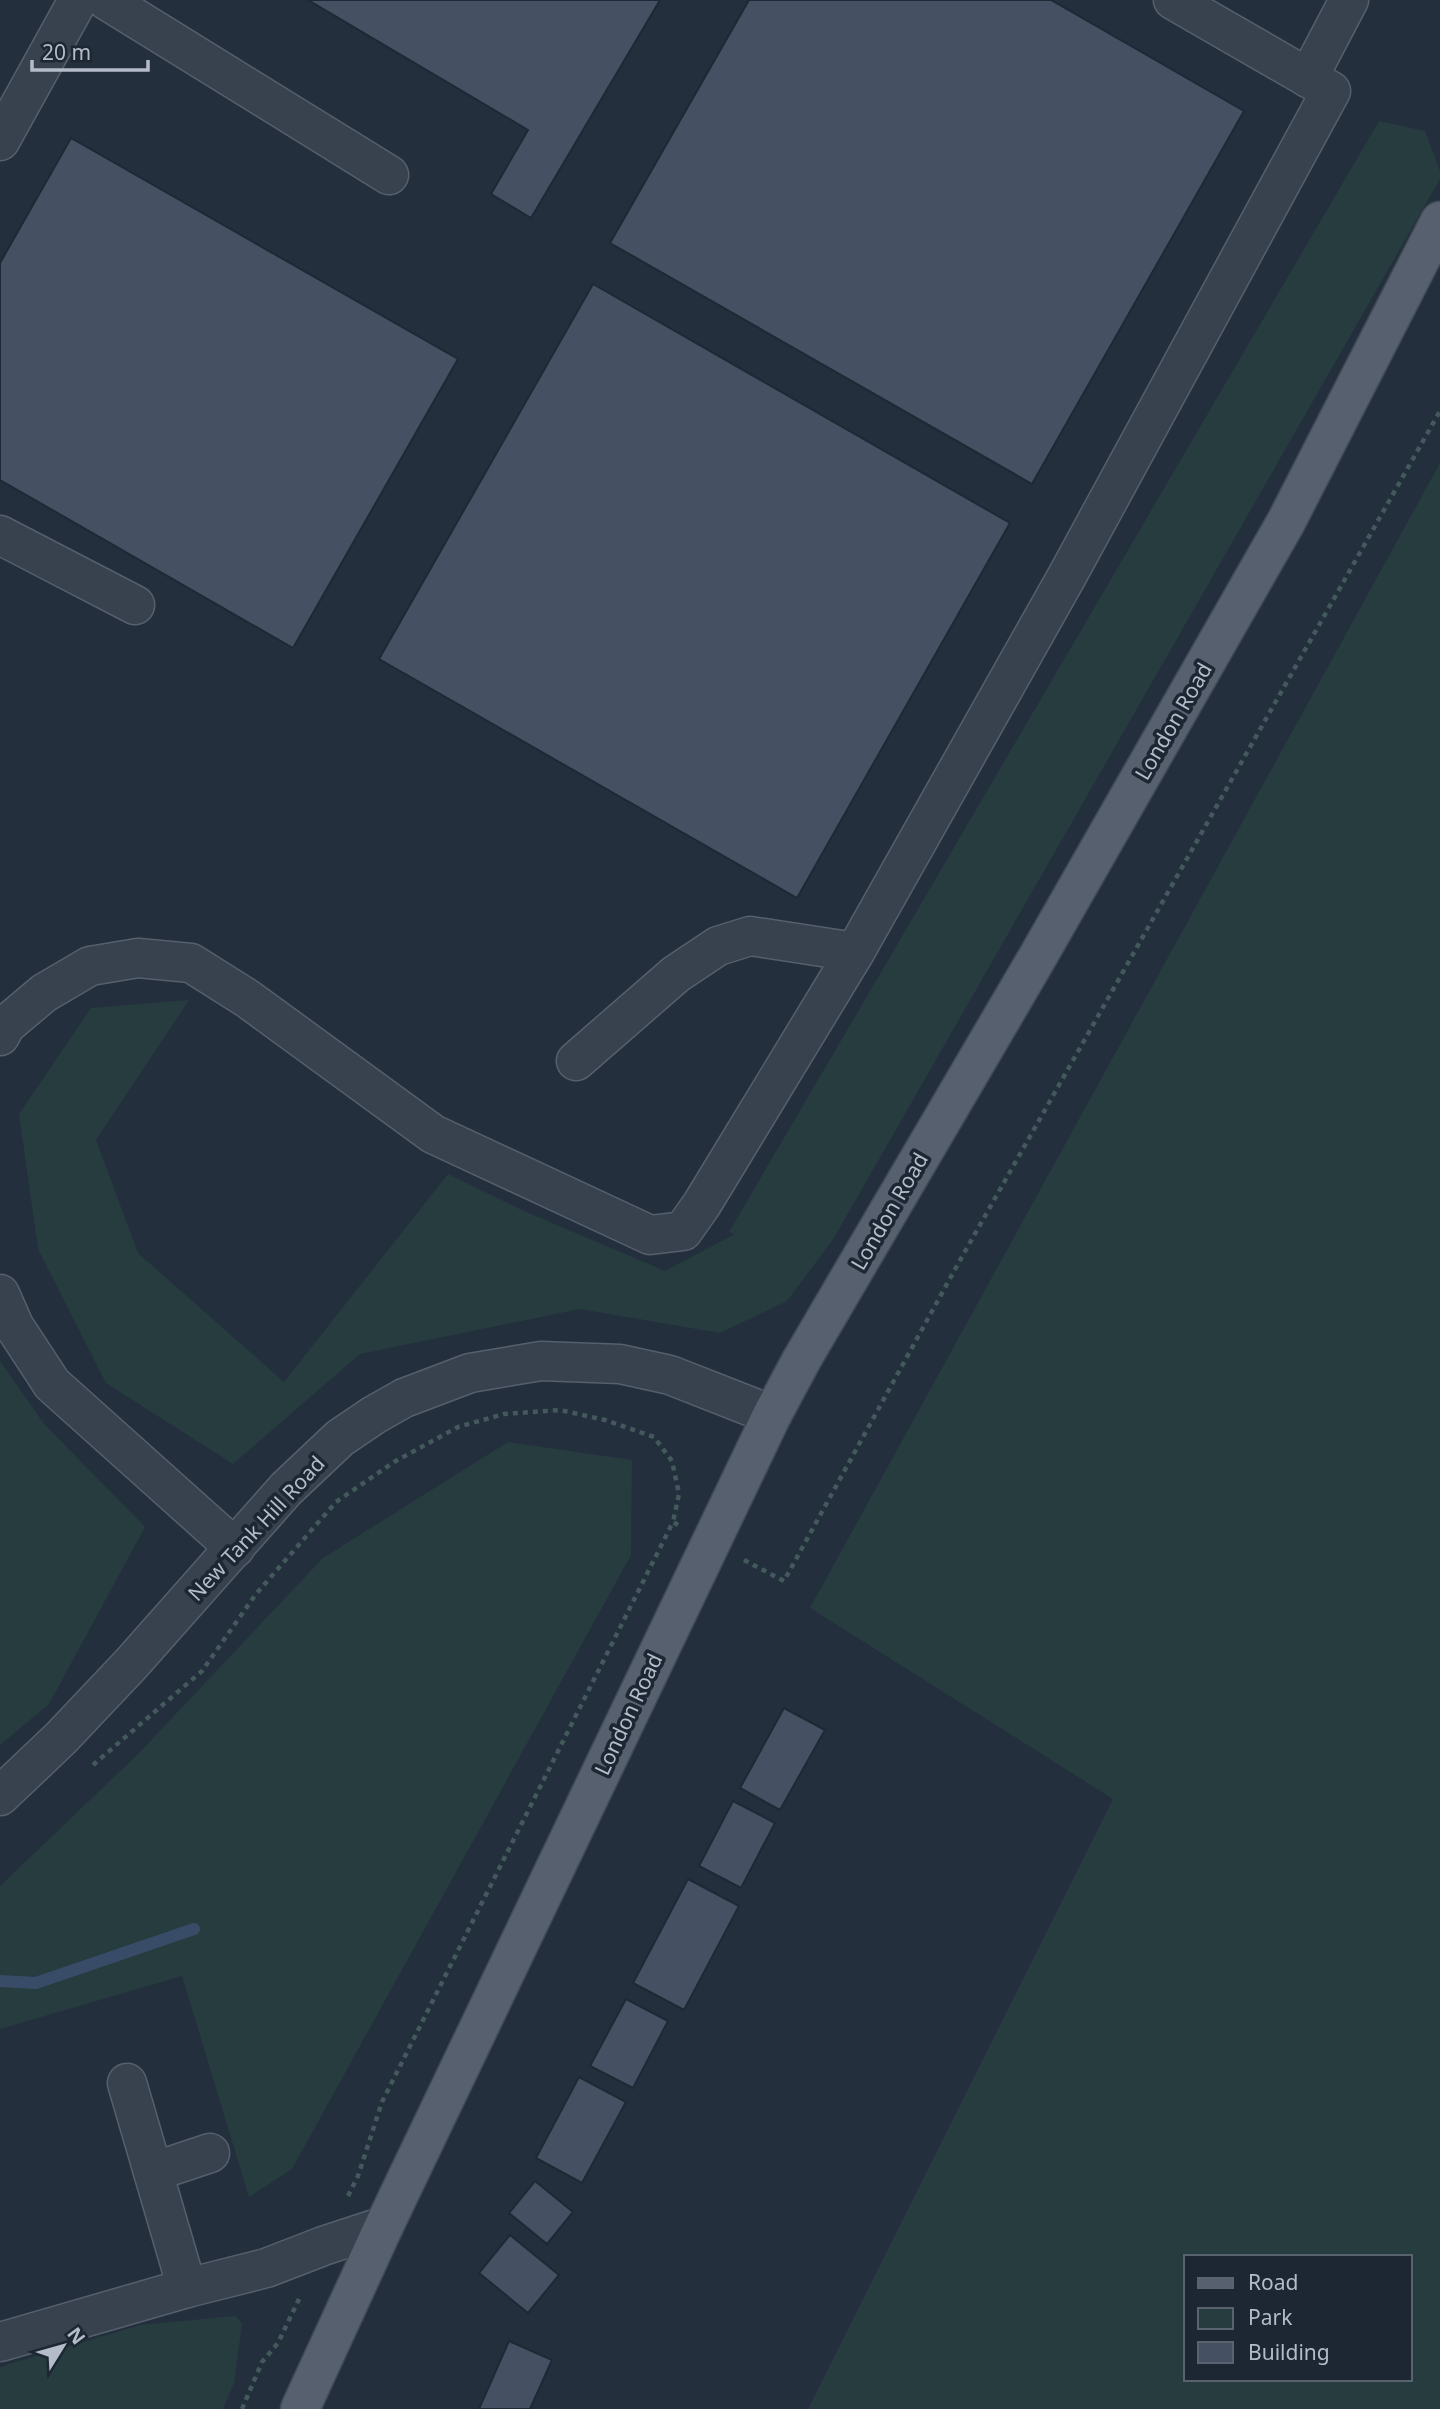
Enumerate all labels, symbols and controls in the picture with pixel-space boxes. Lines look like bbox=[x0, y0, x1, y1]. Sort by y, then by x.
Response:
scale bar bbox=[32, 28, 147, 72]
text: 20 m bbox=[42, 38, 91, 66]
street label: London Road bbox=[1128, 657, 1218, 785]
street label: London Road bbox=[844, 1147, 934, 1275]
street label: New Tank Hill Road bbox=[181, 1450, 331, 1606]
street label: London Road bbox=[588, 1649, 668, 1779]
legend bbox=[1184, 2255, 1412, 2381]
text: Road bbox=[1248, 2268, 1298, 2296]
text: Park bbox=[1248, 2303, 1293, 2331]
north arrow bbox=[28, 2311, 98, 2381]
text: N bbox=[62, 2322, 92, 2350]
text: Building bbox=[1248, 2338, 1330, 2366]

